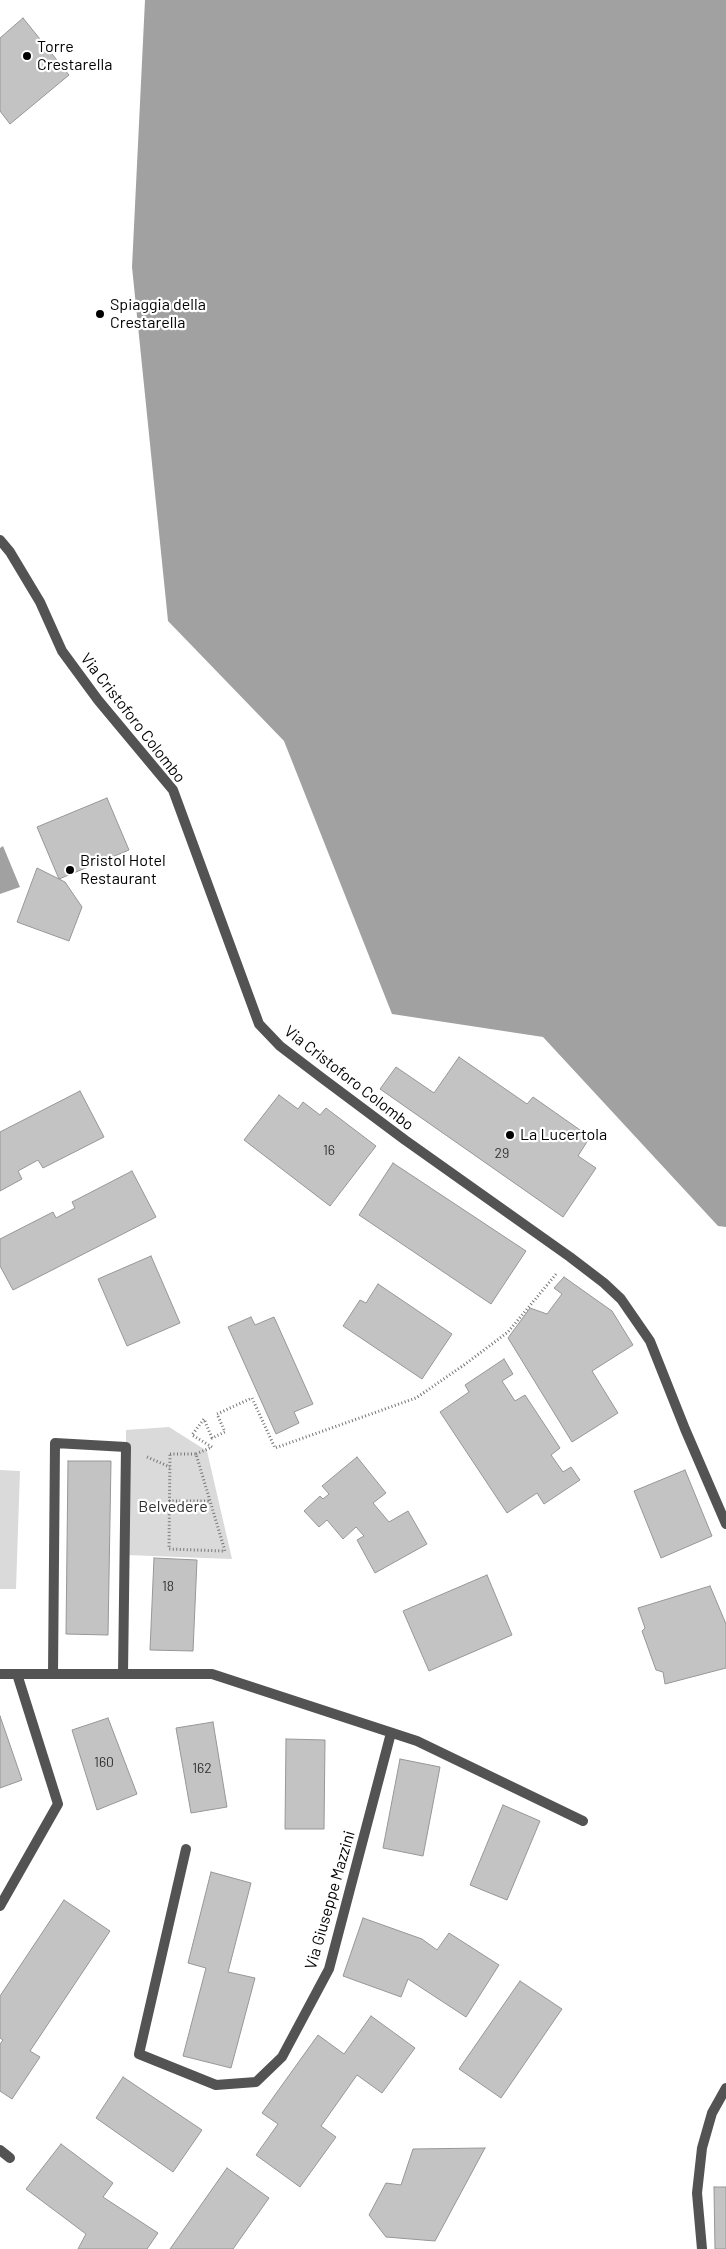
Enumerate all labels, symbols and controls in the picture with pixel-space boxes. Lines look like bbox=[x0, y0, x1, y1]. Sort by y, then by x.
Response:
place label: Torre Crestarella bbox=[37, 37, 112, 75]
marker: Torre Crestarella bbox=[21, 50, 33, 62]
place label: Spiaggia della Crestarella bbox=[110, 295, 206, 333]
marker: Spiaggia della Crestarella bbox=[94, 308, 106, 320]
street label: Via Cristoforo Colombo bbox=[76, 649, 190, 787]
place label: Bristol Hotel Restaurant bbox=[80, 851, 166, 889]
marker: Bristol Hotel Restaurant bbox=[64, 864, 76, 876]
street label: Via Cristoforo Colombo bbox=[280, 1021, 418, 1135]
place label: La Lucertola bbox=[520, 1125, 607, 1145]
marker: La Lucertola bbox=[504, 1129, 516, 1141]
house number: 16 bbox=[323, 1142, 335, 1158]
house number: 29 bbox=[495, 1145, 509, 1161]
park label: Belvedere bbox=[138, 1497, 208, 1517]
house number: 18 bbox=[162, 1578, 174, 1594]
house number: 160 bbox=[94, 1754, 114, 1770]
house number: 162 bbox=[192, 1760, 212, 1776]
street label: Via Giuseppe Mazzini bbox=[301, 1828, 359, 1972]

